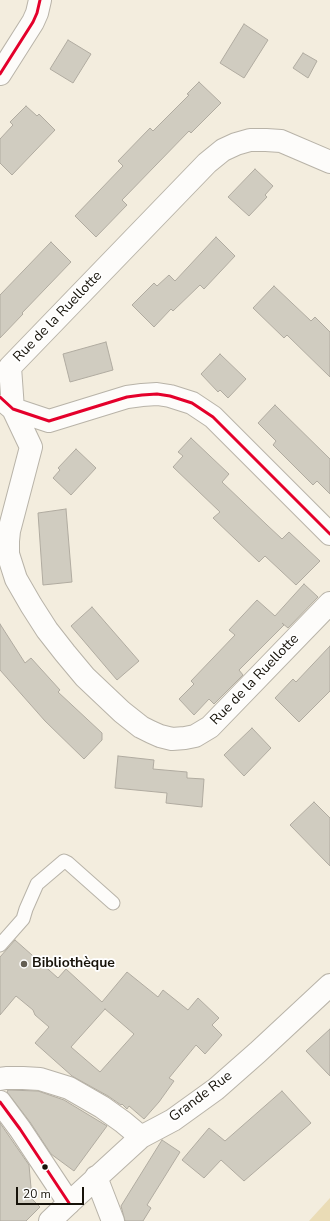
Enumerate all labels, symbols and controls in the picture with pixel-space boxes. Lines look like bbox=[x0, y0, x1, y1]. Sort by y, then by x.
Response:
street label: Rue de la Ruellotte bbox=[10, 268, 106, 366]
street label: Rue de la Ruellotte bbox=[207, 631, 303, 729]
place label: Bibliothèque bbox=[32, 956, 115, 972]
marker: Bibliothèque bbox=[19, 959, 29, 969]
street label: Grande Rue bbox=[166, 1068, 236, 1126]
unlabelled marker bbox=[40, 1162, 50, 1172]
scale bar bbox=[18, 1179, 86, 1205]
text: 20 m bbox=[23, 1186, 51, 1202]

